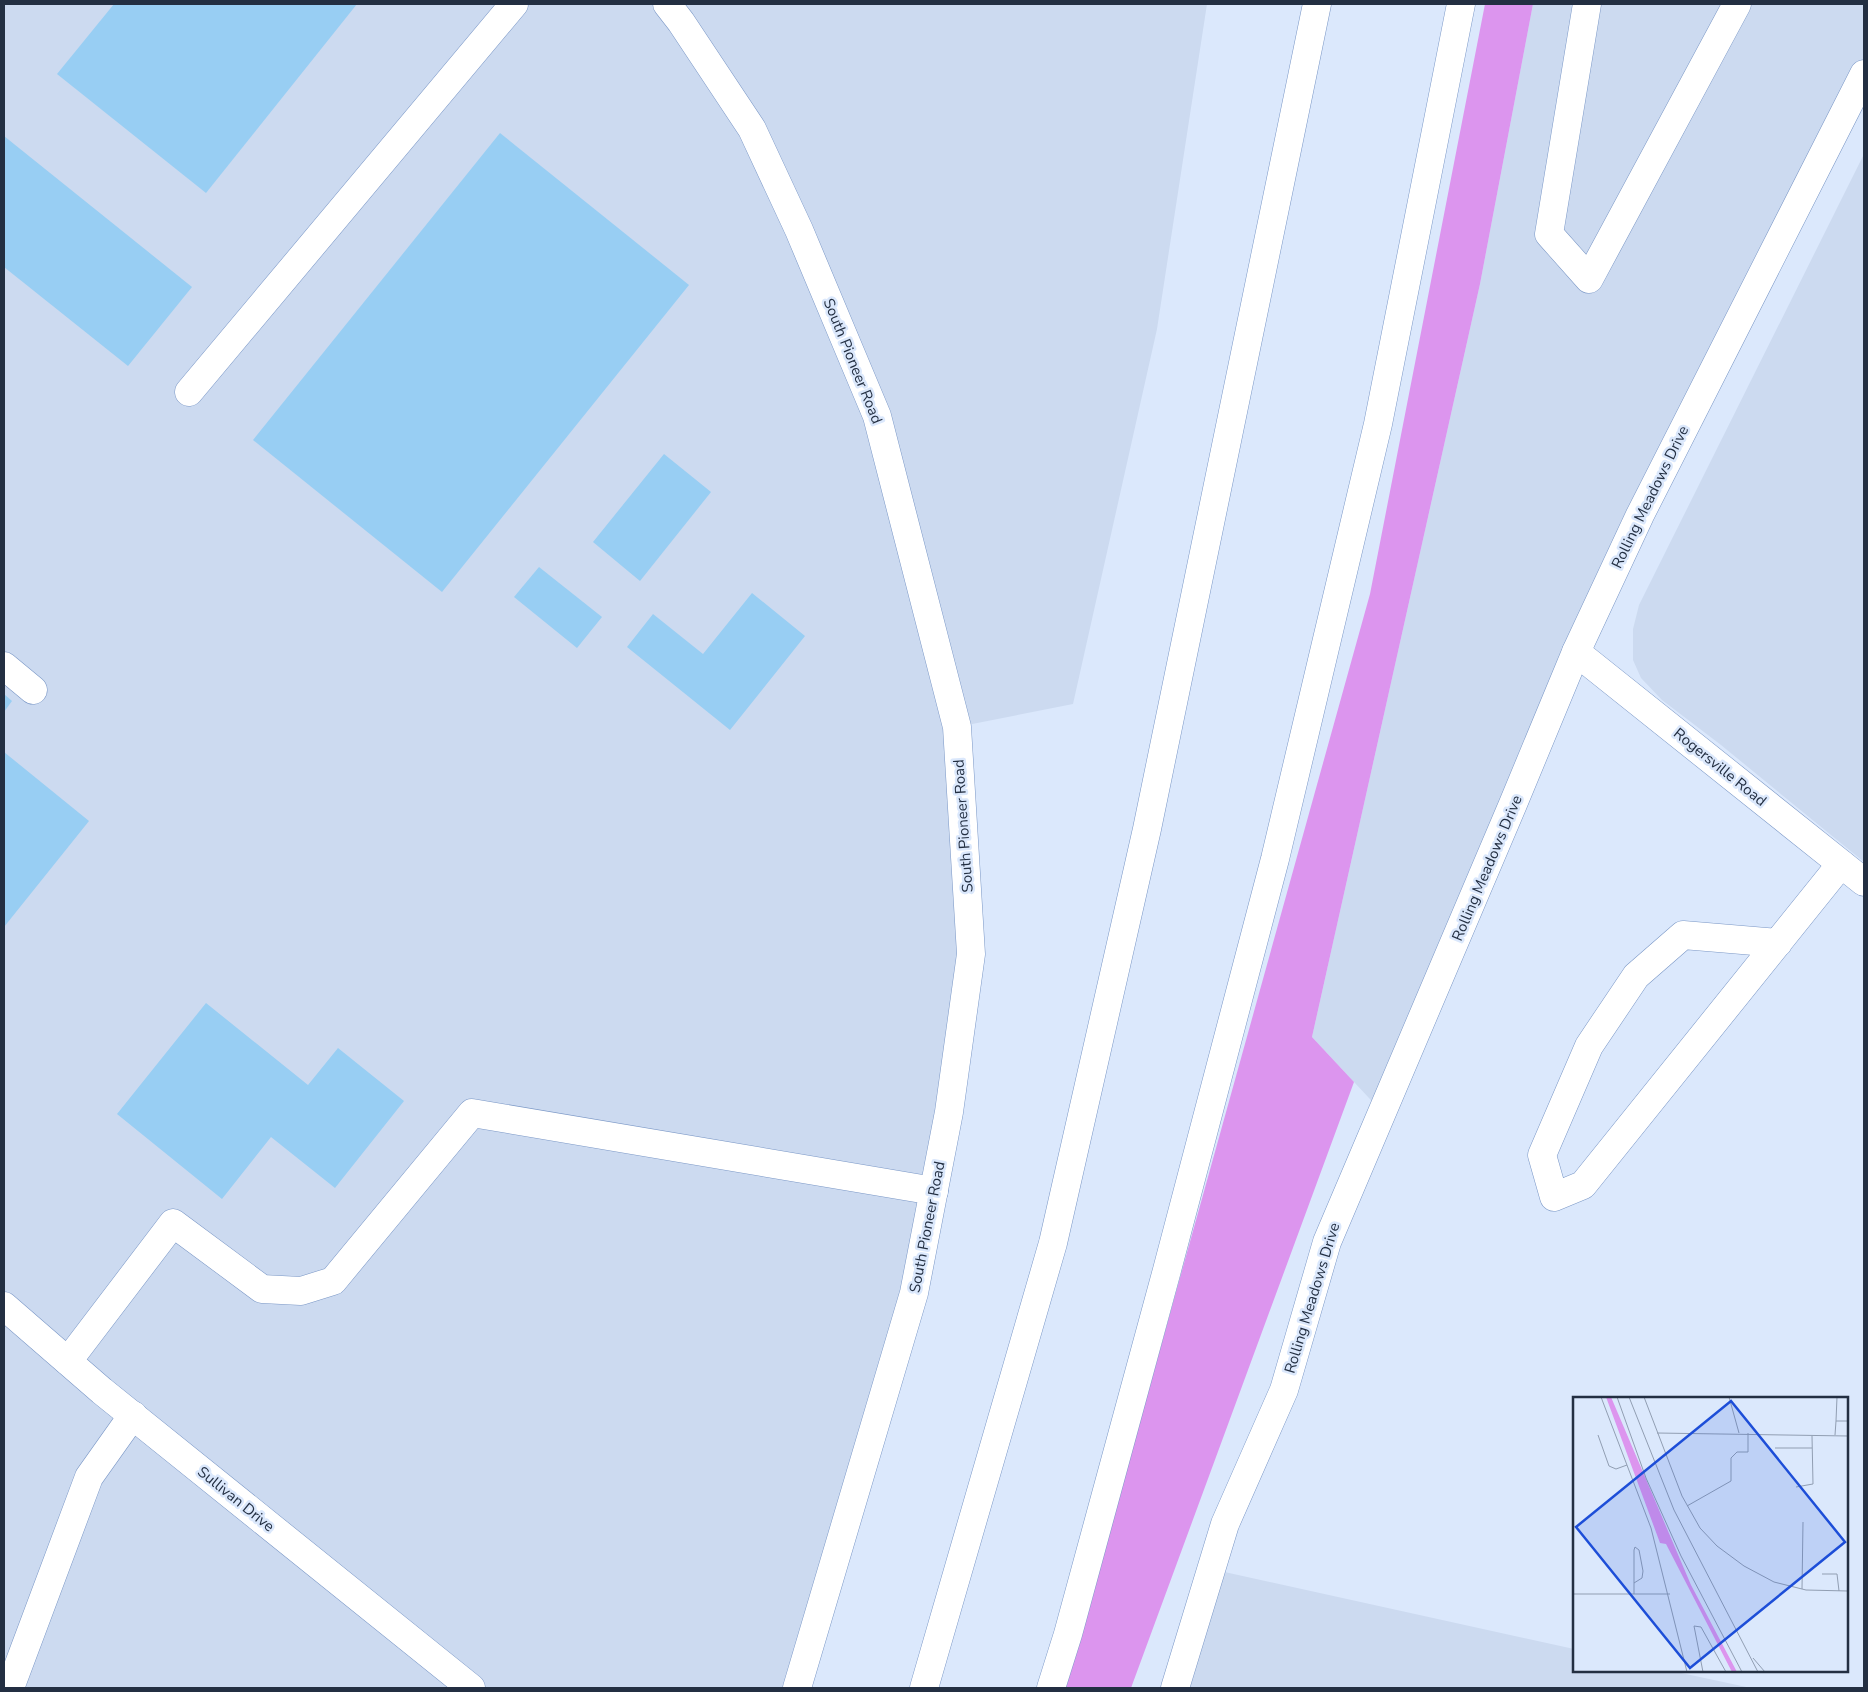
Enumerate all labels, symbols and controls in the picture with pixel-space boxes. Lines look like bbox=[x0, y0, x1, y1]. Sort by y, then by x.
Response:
street label: South Pioneer Road bbox=[819, 295, 887, 427]
street label: Rolling Meadows Drive bbox=[1607, 422, 1693, 572]
street label: Rogersville Road bbox=[1669, 723, 1771, 811]
street label: South Pioneer Road bbox=[948, 759, 978, 893]
street label: Rolling Meadows Drive bbox=[1447, 792, 1527, 944]
street label: South Pioneer Road bbox=[904, 1160, 950, 1294]
street label: Rolling Meadows Drive bbox=[1280, 1220, 1344, 1376]
inset map bbox=[1573, 1397, 1848, 1672]
street label: Sullivan Drive bbox=[193, 1462, 279, 1536]

